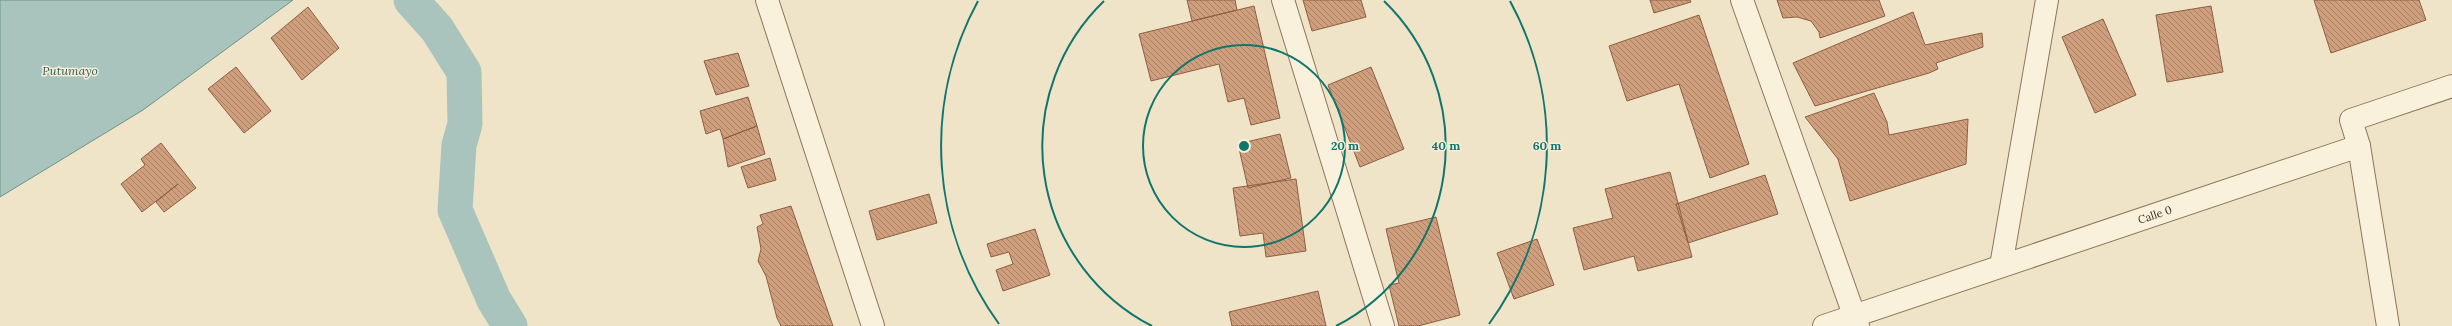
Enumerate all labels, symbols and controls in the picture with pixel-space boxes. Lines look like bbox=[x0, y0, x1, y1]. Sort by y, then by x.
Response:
water label: Putumayo bbox=[42, 63, 98, 78]
text: 20 m bbox=[1331, 138, 1359, 153]
text: 40 m bbox=[1432, 138, 1460, 153]
text: 60 m bbox=[1533, 138, 1561, 153]
centre of rings bbox=[1237, 139, 1251, 153]
street label: Calle 0 bbox=[2136, 202, 2174, 227]

